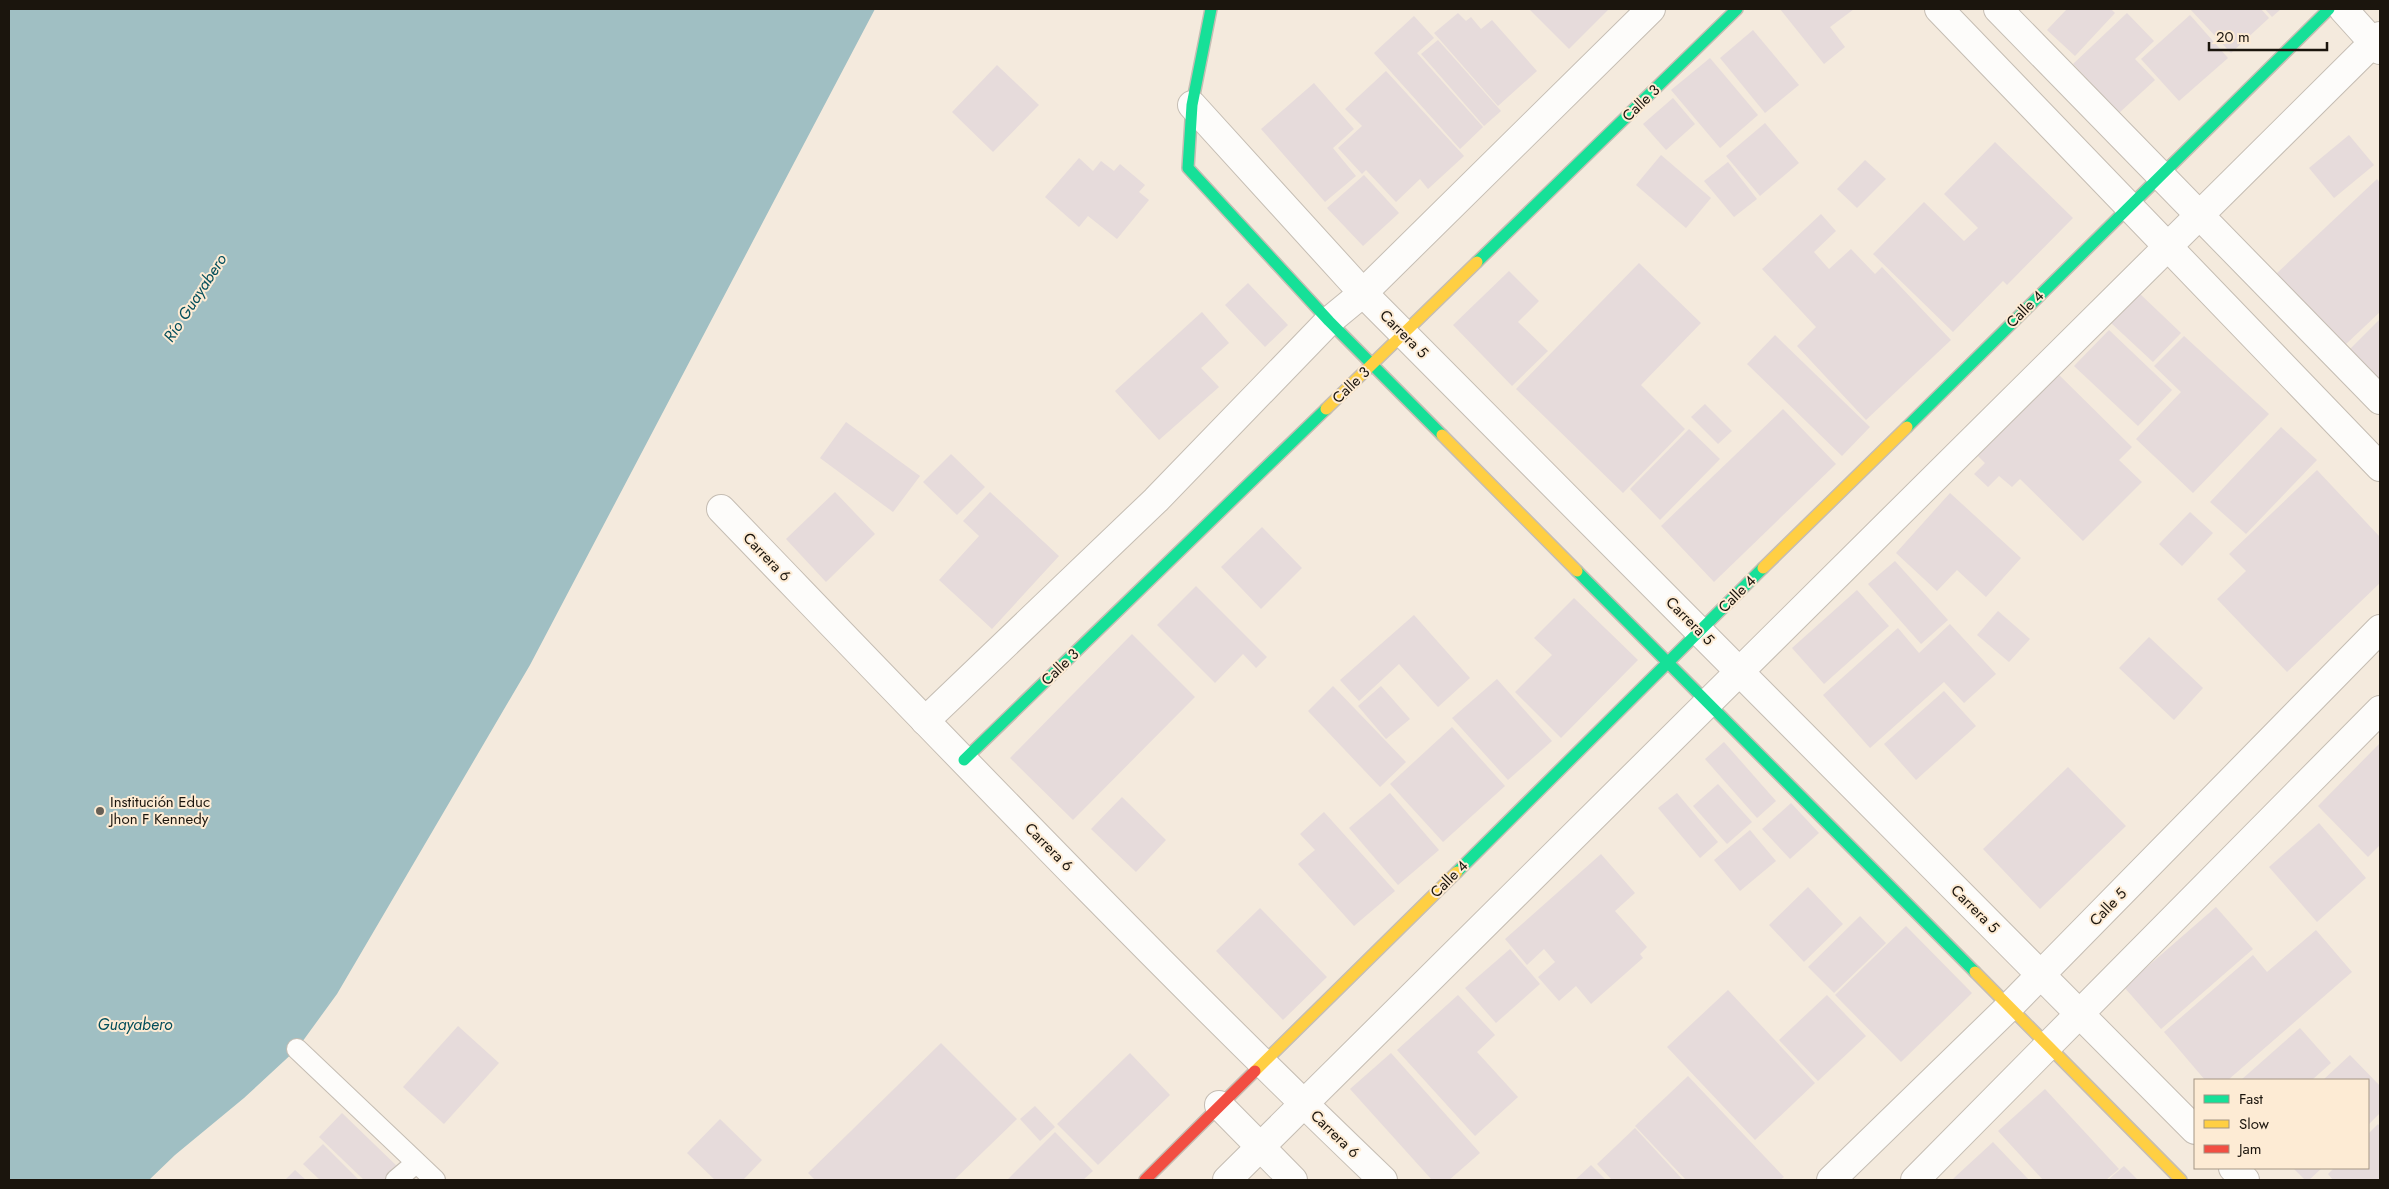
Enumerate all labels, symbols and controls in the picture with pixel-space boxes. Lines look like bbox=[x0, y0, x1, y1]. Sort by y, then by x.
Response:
scale bar bbox=[2209, 20, 2326, 52]
text: 20 m bbox=[2216, 26, 2250, 48]
street label: Calle 3 bbox=[1617, 80, 1665, 126]
water label: Río Guayabero bbox=[158, 249, 232, 347]
street label: Calle 4 bbox=[2001, 285, 2049, 333]
street label: Carrera 5 bbox=[1375, 305, 1433, 363]
street label: Calle 3 bbox=[1327, 362, 1375, 408]
street label: Carrera 6 bbox=[738, 527, 796, 587]
street label: Calle 4 bbox=[1713, 570, 1761, 618]
street label: Carrera 5 bbox=[1661, 592, 1719, 650]
street label: Calle 3 bbox=[1036, 644, 1084, 690]
place label: Institución Educ Jhon F Kennedy bbox=[108, 791, 210, 830]
marker: Institución Educ Jhon F Kennedy bbox=[94, 805, 106, 817]
street label: Carrera 6 bbox=[1020, 818, 1078, 876]
street label: Calle 4 bbox=[1425, 855, 1473, 903]
street label: Carrera 5 bbox=[1946, 880, 2004, 938]
street label: Calle 5 bbox=[2084, 883, 2132, 931]
water label: Guayabero bbox=[97, 1013, 173, 1036]
legend bbox=[2194, 1079, 2369, 1169]
text: Fast bbox=[2239, 1088, 2263, 1110]
street label: Carrera 6 bbox=[1305, 1105, 1365, 1163]
text: Slow bbox=[2239, 1113, 2270, 1135]
text: Jam bbox=[2237, 1138, 2262, 1160]

